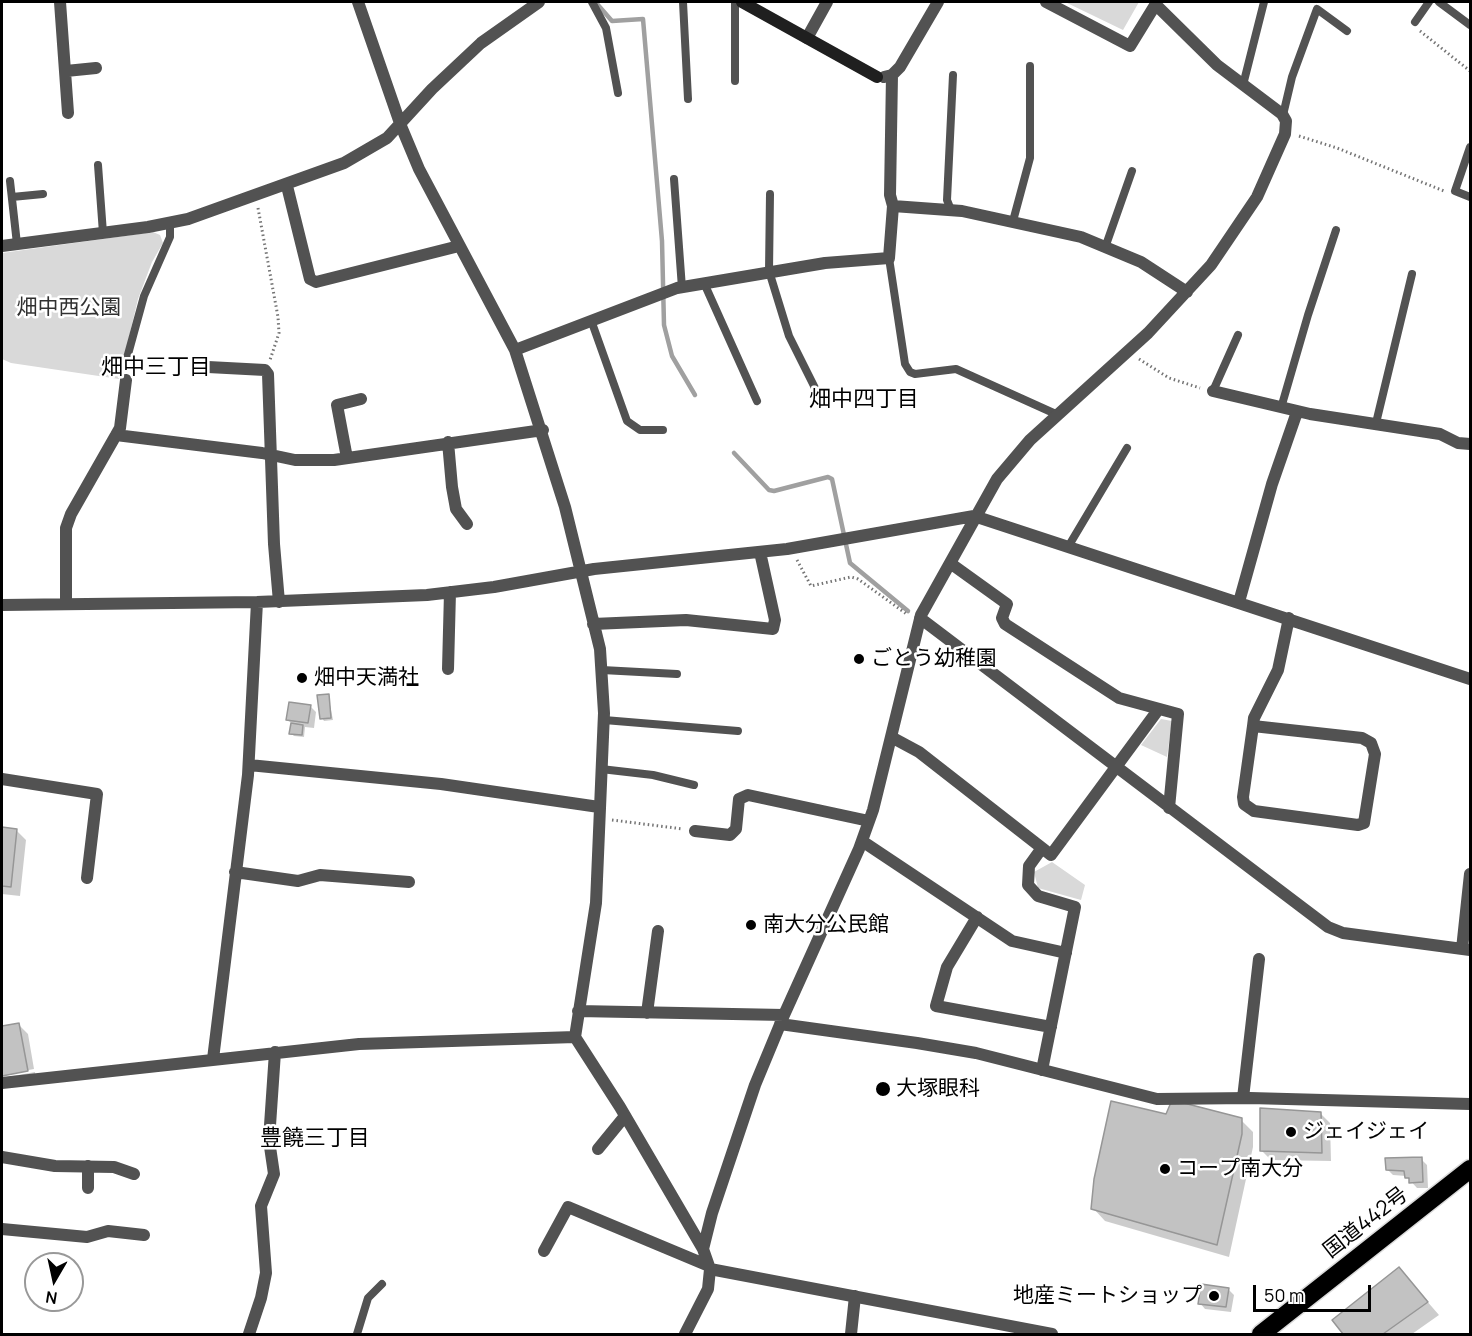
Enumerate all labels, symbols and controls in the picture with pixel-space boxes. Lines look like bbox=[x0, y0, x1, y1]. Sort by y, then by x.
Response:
park label: 畑中西公園 bbox=[17, 295, 121, 321]
district label: 畑中三丁目 bbox=[101, 355, 211, 381]
district label: 畑中四丁目 bbox=[809, 387, 919, 413]
place label: ごとう幼稚園 bbox=[871, 646, 997, 672]
marker: ごとう幼稚園 bbox=[852, 652, 866, 666]
place label: 畑中天満社 bbox=[314, 665, 419, 691]
marker: 畑中天満社 bbox=[295, 671, 309, 685]
place label: 南大分公民館 bbox=[763, 912, 889, 938]
marker: 南大分公民館 bbox=[744, 918, 758, 932]
place label: 大塚眼科 bbox=[896, 1076, 980, 1102]
marker: 大塚眼科 bbox=[874, 1080, 892, 1098]
place label: ジェイジェイ bbox=[1303, 1119, 1429, 1145]
marker: ジェイジェイ bbox=[1284, 1125, 1298, 1139]
district label: 豊饒三丁目 bbox=[260, 1126, 370, 1152]
place label: コープ南大分 bbox=[1177, 1156, 1303, 1182]
marker: コープ南大分 bbox=[1158, 1162, 1172, 1176]
street label: 国道442号 bbox=[1319, 1182, 1413, 1264]
north arrow bbox=[24, 1252, 84, 1312]
scale bar bbox=[1256, 1273, 1374, 1311]
place label: 地産ミートショップ bbox=[1013, 1283, 1202, 1309]
text: 50 m bbox=[1264, 1283, 1304, 1307]
text: N bbox=[44, 1286, 59, 1310]
marker: 地産ミートショップ bbox=[1207, 1289, 1221, 1303]

